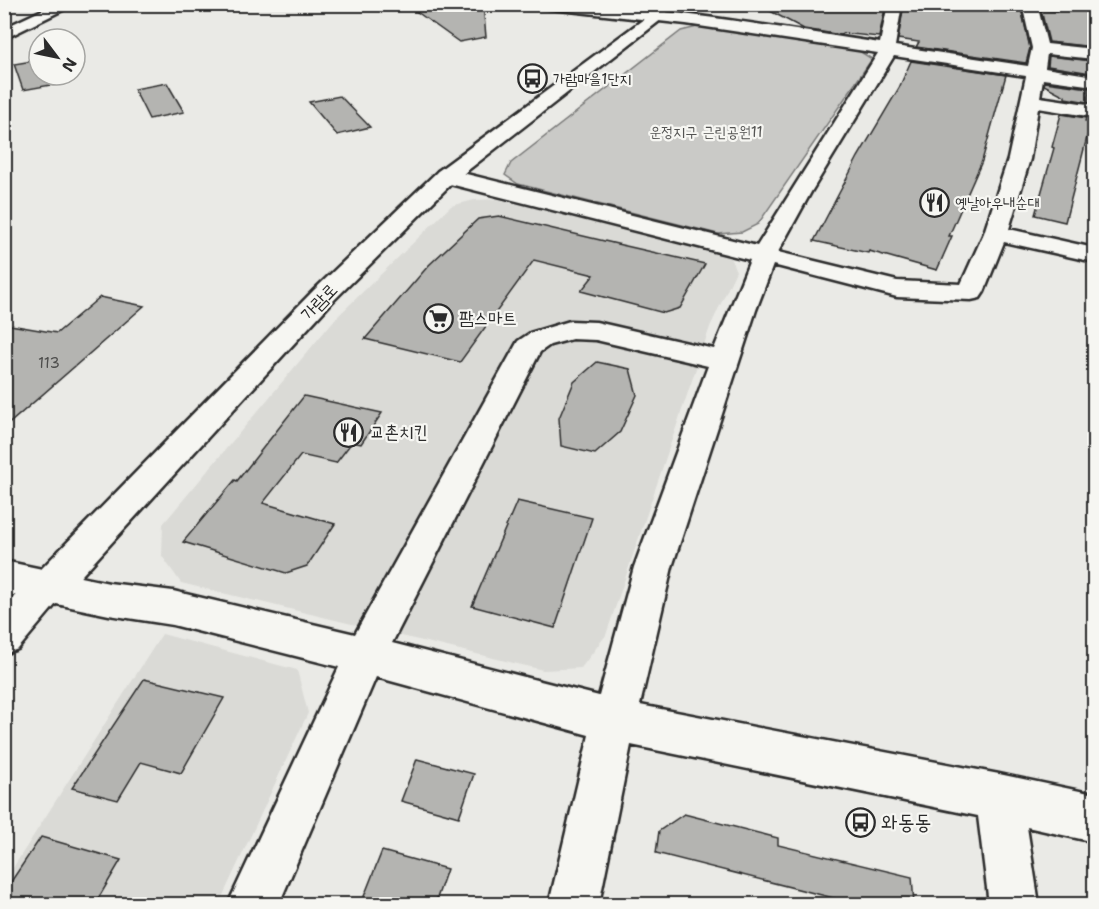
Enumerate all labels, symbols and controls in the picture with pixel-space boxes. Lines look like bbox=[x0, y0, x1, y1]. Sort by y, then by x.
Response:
north arrow bbox=[27, 27, 87, 87]
text: N bbox=[57, 54, 82, 76]
bus stop icon: 가람마을1단지 bbox=[516, 63, 548, 95]
place label: 가람마을1단지 bbox=[553, 69, 632, 89]
park label: 운정지구 근린공원11 bbox=[649, 122, 763, 142]
restaurant icon: 옛날아우내순대 bbox=[918, 187, 950, 219]
place label: 옛날아우내순대 bbox=[955, 193, 1040, 213]
street label: 가람로 bbox=[295, 278, 343, 326]
supermarket icon: 팜스마트 bbox=[422, 302, 454, 334]
place label: 팜스마트 bbox=[459, 306, 517, 330]
house number: 113 bbox=[38, 353, 60, 373]
restaurant icon: 교촌치킨 bbox=[333, 416, 365, 448]
place label: 교촌치킨 bbox=[370, 420, 428, 444]
bus stop icon: 와동동 bbox=[844, 806, 876, 838]
place label: 와동동 bbox=[881, 808, 932, 836]

